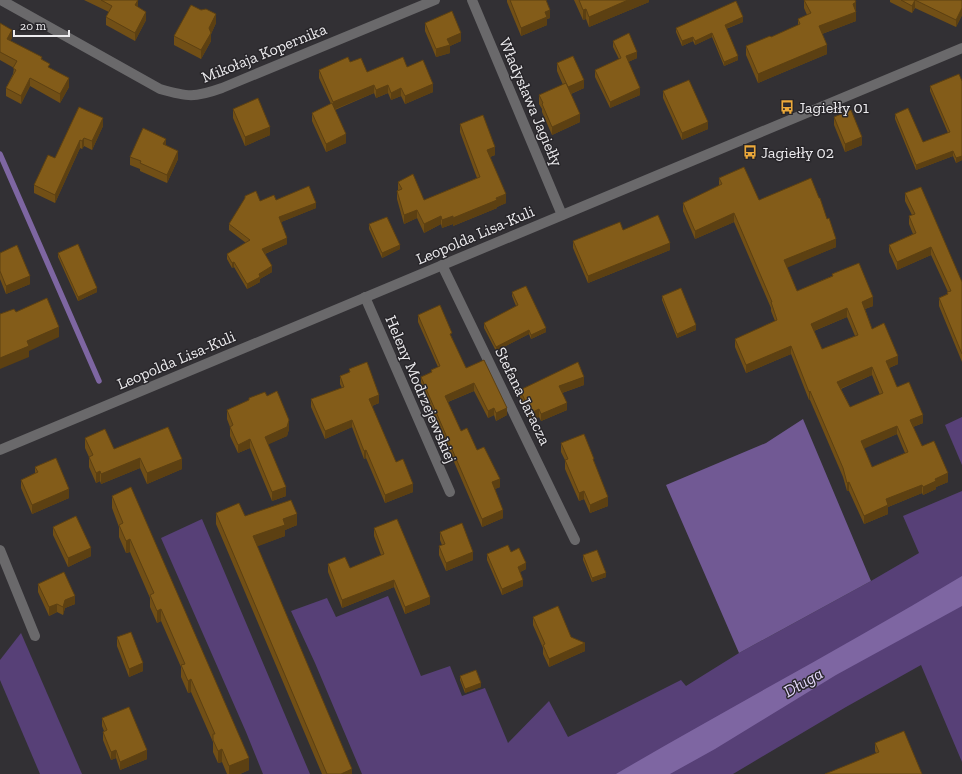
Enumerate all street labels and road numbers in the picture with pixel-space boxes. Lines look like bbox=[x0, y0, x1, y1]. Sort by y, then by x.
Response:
street label: Mikołaja Kopernika bbox=[199, 19, 330, 87]
street label: Władysława Jagiełły bbox=[495, 35, 567, 170]
street label: Leopolda Lisa-Kuli bbox=[413, 201, 537, 268]
street label: Heleny Modrzejewskiej bbox=[381, 312, 461, 466]
street label: Leopolda Lisa-Kuli bbox=[114, 326, 238, 393]
street label: Stefana Jaracza bbox=[491, 344, 555, 448]

